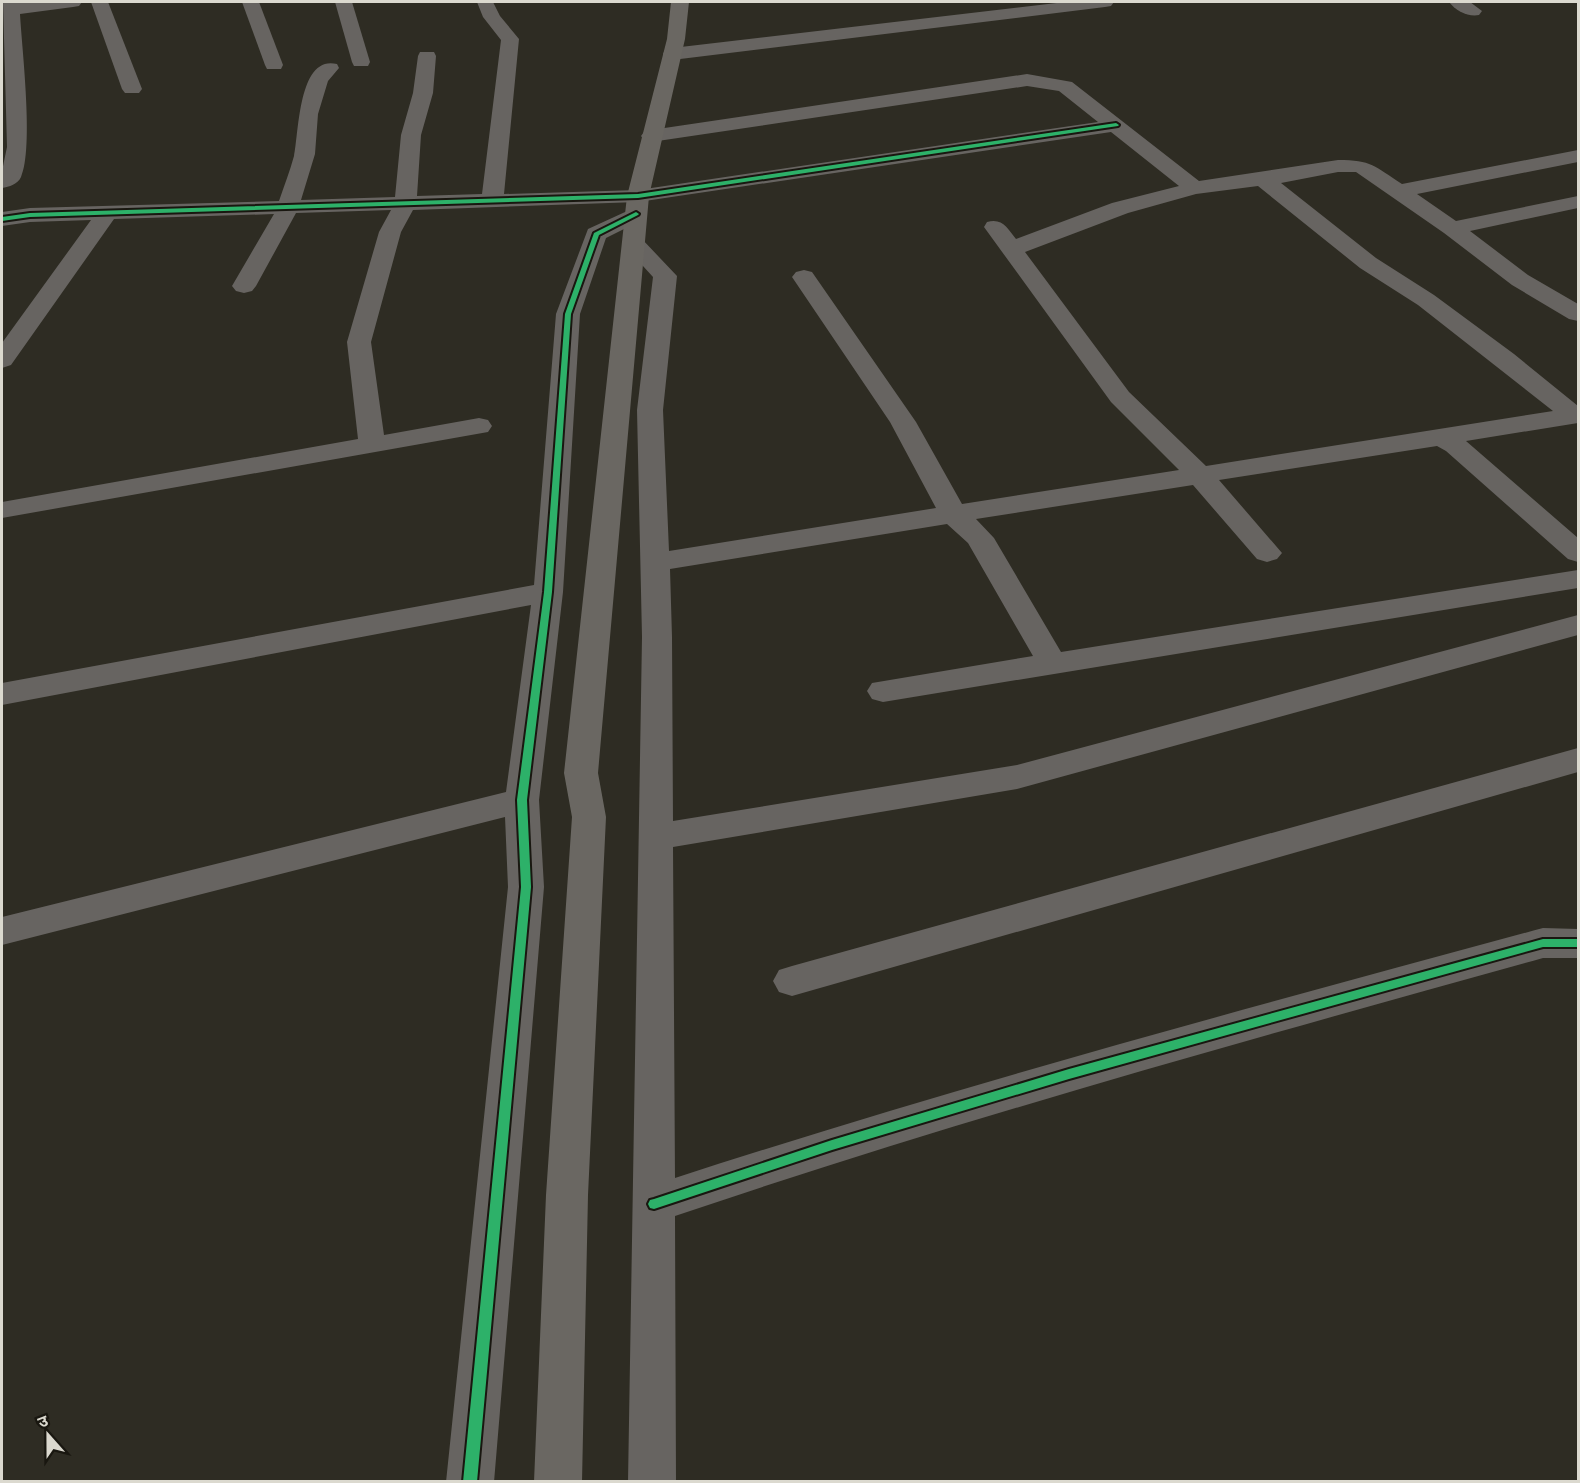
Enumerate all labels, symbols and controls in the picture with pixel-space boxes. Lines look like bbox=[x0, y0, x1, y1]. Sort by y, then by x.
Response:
north arrow bbox=[18, 1405, 78, 1465]
text: उ bbox=[35, 1411, 51, 1431]

